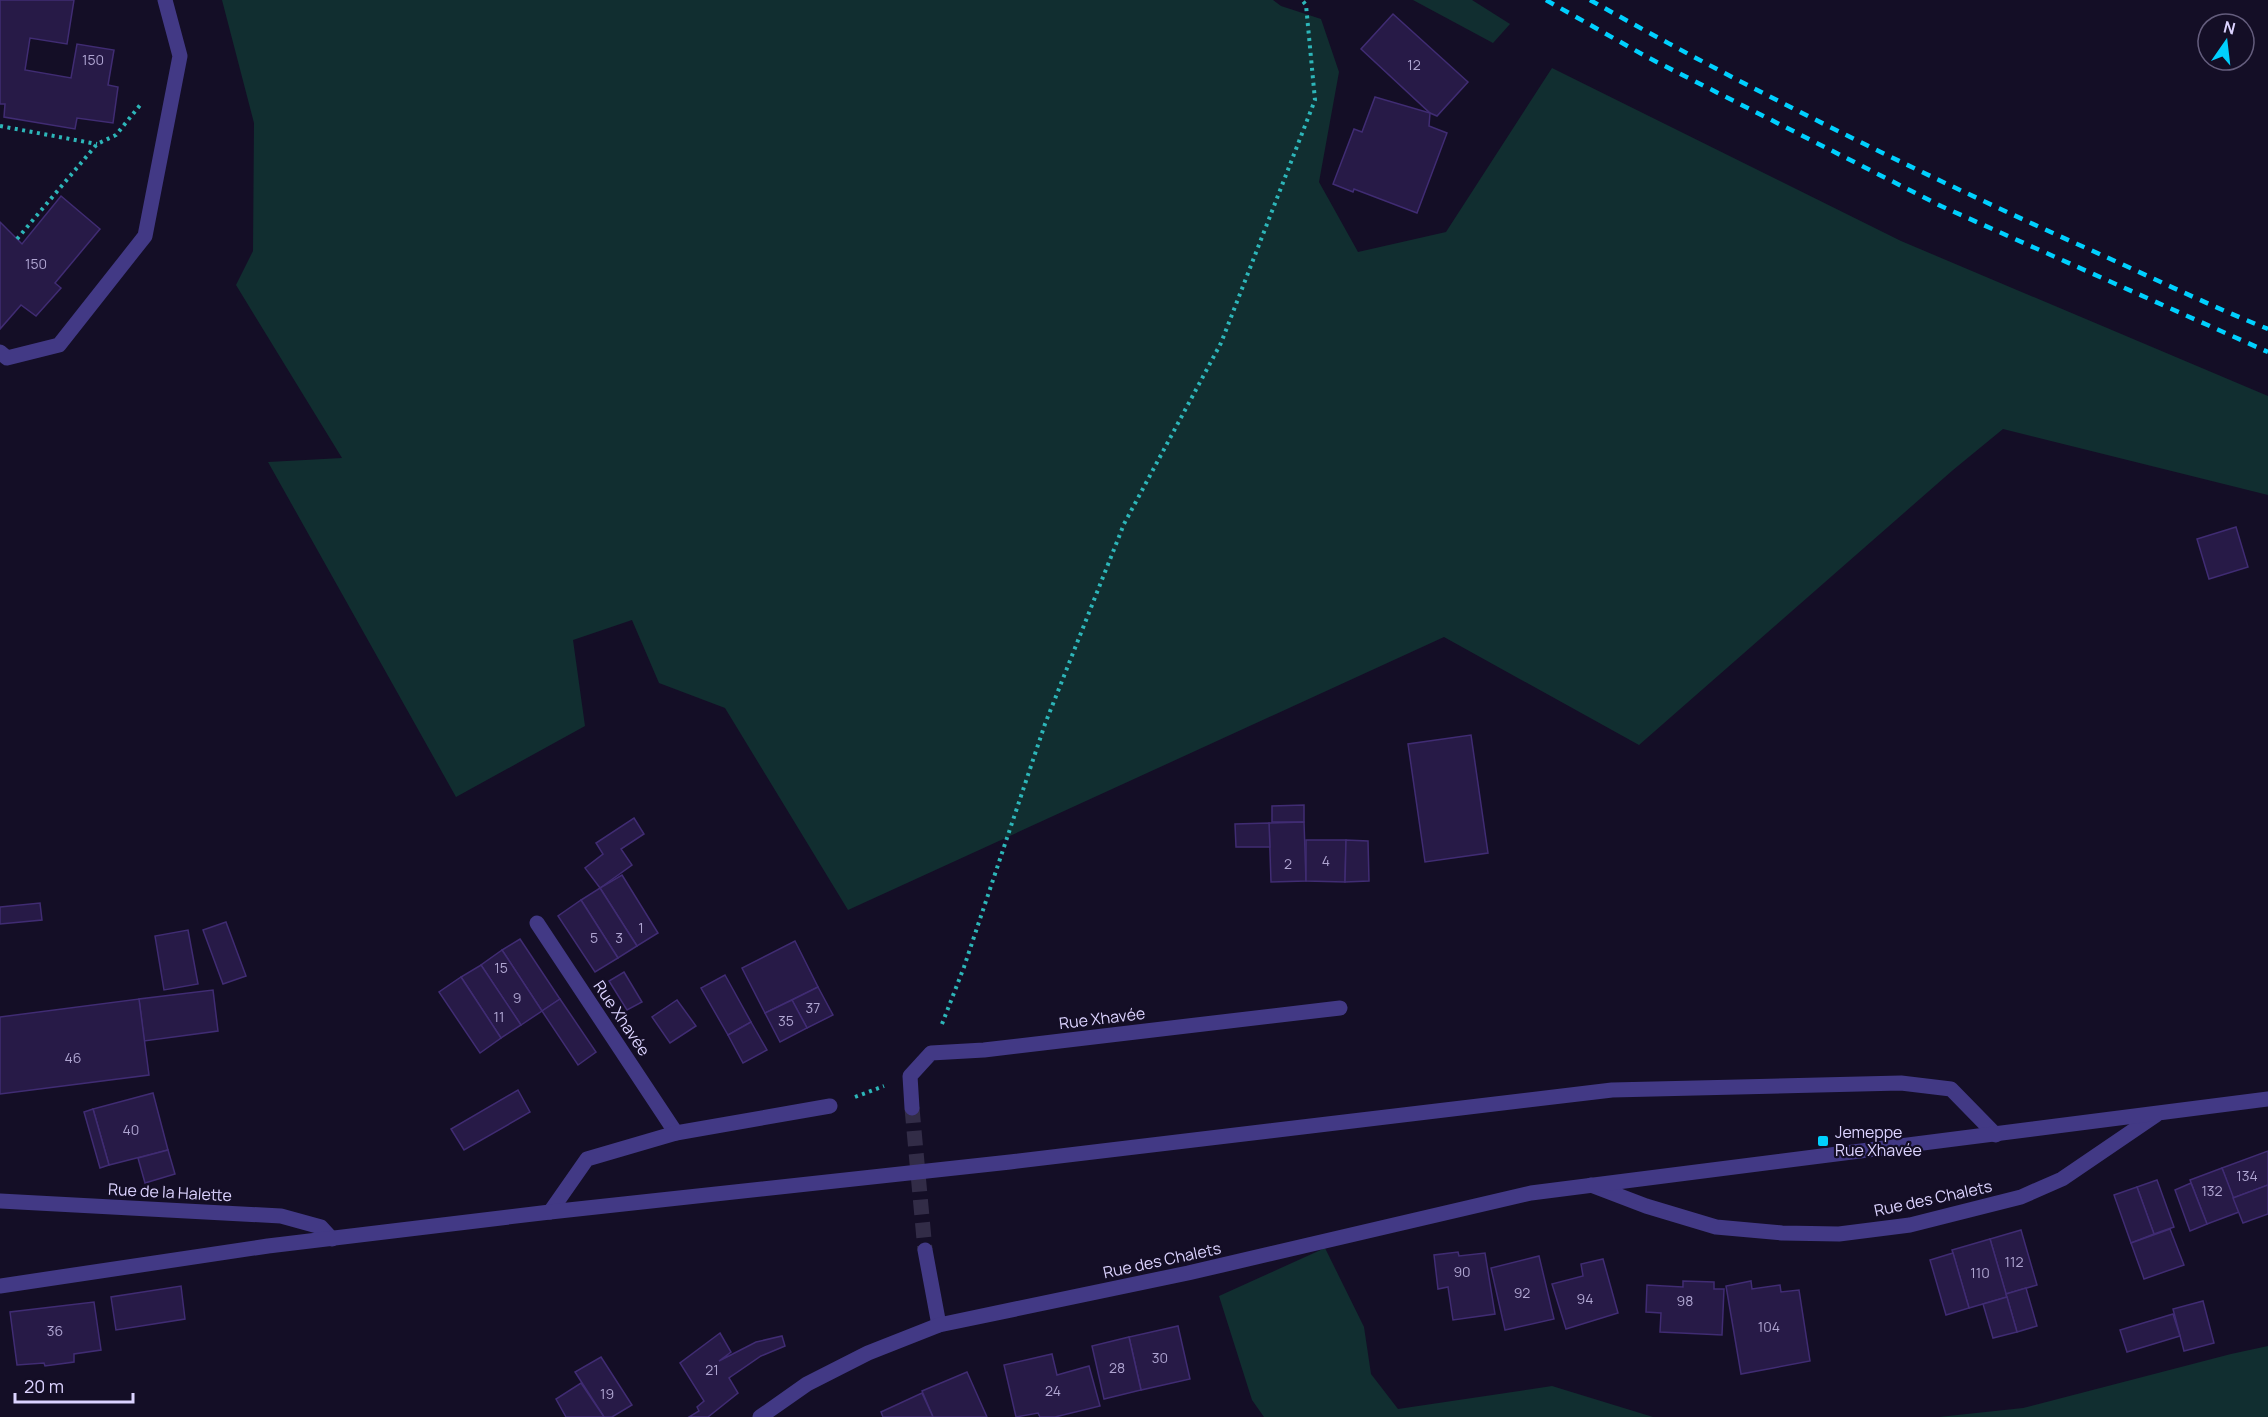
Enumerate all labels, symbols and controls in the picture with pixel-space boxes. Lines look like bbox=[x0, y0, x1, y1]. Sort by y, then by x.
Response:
north arrow bbox=[2196, 12, 2256, 72]
text: N bbox=[2221, 15, 2238, 40]
house number: 150 bbox=[82, 50, 104, 69]
house number: 12 bbox=[1407, 55, 1421, 74]
house number: 150 bbox=[25, 254, 47, 273]
house number: 4 bbox=[1322, 851, 1330, 870]
house number: 2 bbox=[1284, 854, 1292, 873]
house number: 1 bbox=[638, 918, 644, 937]
house number: 5 bbox=[590, 928, 598, 947]
house number: 3 bbox=[615, 928, 623, 947]
house number: 15 bbox=[494, 958, 508, 977]
street label: Rue Xhavée bbox=[589, 976, 655, 1060]
house number: 9 bbox=[513, 988, 521, 1007]
house number: 37 bbox=[806, 998, 820, 1017]
street label: Rue Xhavée bbox=[1058, 1002, 1146, 1034]
house number: 11 bbox=[494, 1007, 504, 1026]
house number: 35 bbox=[778, 1011, 794, 1030]
house number: 46 bbox=[65, 1048, 81, 1067]
house number: 40 bbox=[123, 1120, 139, 1139]
place label: Jemeppe Rue Xhavée bbox=[1835, 1121, 1922, 1161]
marker: Jemeppe Rue Xhavée bbox=[1816, 1134, 1830, 1148]
house number: 134 bbox=[2236, 1166, 2258, 1185]
street label: Rue des Chalets bbox=[1872, 1175, 1994, 1221]
street label: Rue de la Halette bbox=[107, 1178, 233, 1206]
house number: 132 bbox=[2201, 1181, 2223, 1200]
street label: Rue des Chalets bbox=[1101, 1237, 1223, 1283]
house number: 112 bbox=[2005, 1252, 2023, 1271]
house number: 90 bbox=[1453, 1262, 1471, 1281]
house number: 110 bbox=[1970, 1263, 1990, 1282]
house number: 92 bbox=[1514, 1283, 1530, 1302]
house number: 94 bbox=[1577, 1289, 1593, 1308]
house number: 98 bbox=[1677, 1291, 1693, 1310]
house number: 104 bbox=[1758, 1317, 1780, 1336]
house number: 36 bbox=[47, 1321, 63, 1340]
house number: 30 bbox=[1152, 1348, 1168, 1367]
house number: 28 bbox=[1109, 1358, 1125, 1377]
house number: 21 bbox=[705, 1360, 719, 1379]
scale bar bbox=[15, 1366, 134, 1404]
text: 20 m bbox=[24, 1374, 64, 1398]
house number: 24 bbox=[1045, 1381, 1061, 1400]
house number: 19 bbox=[600, 1384, 614, 1403]

